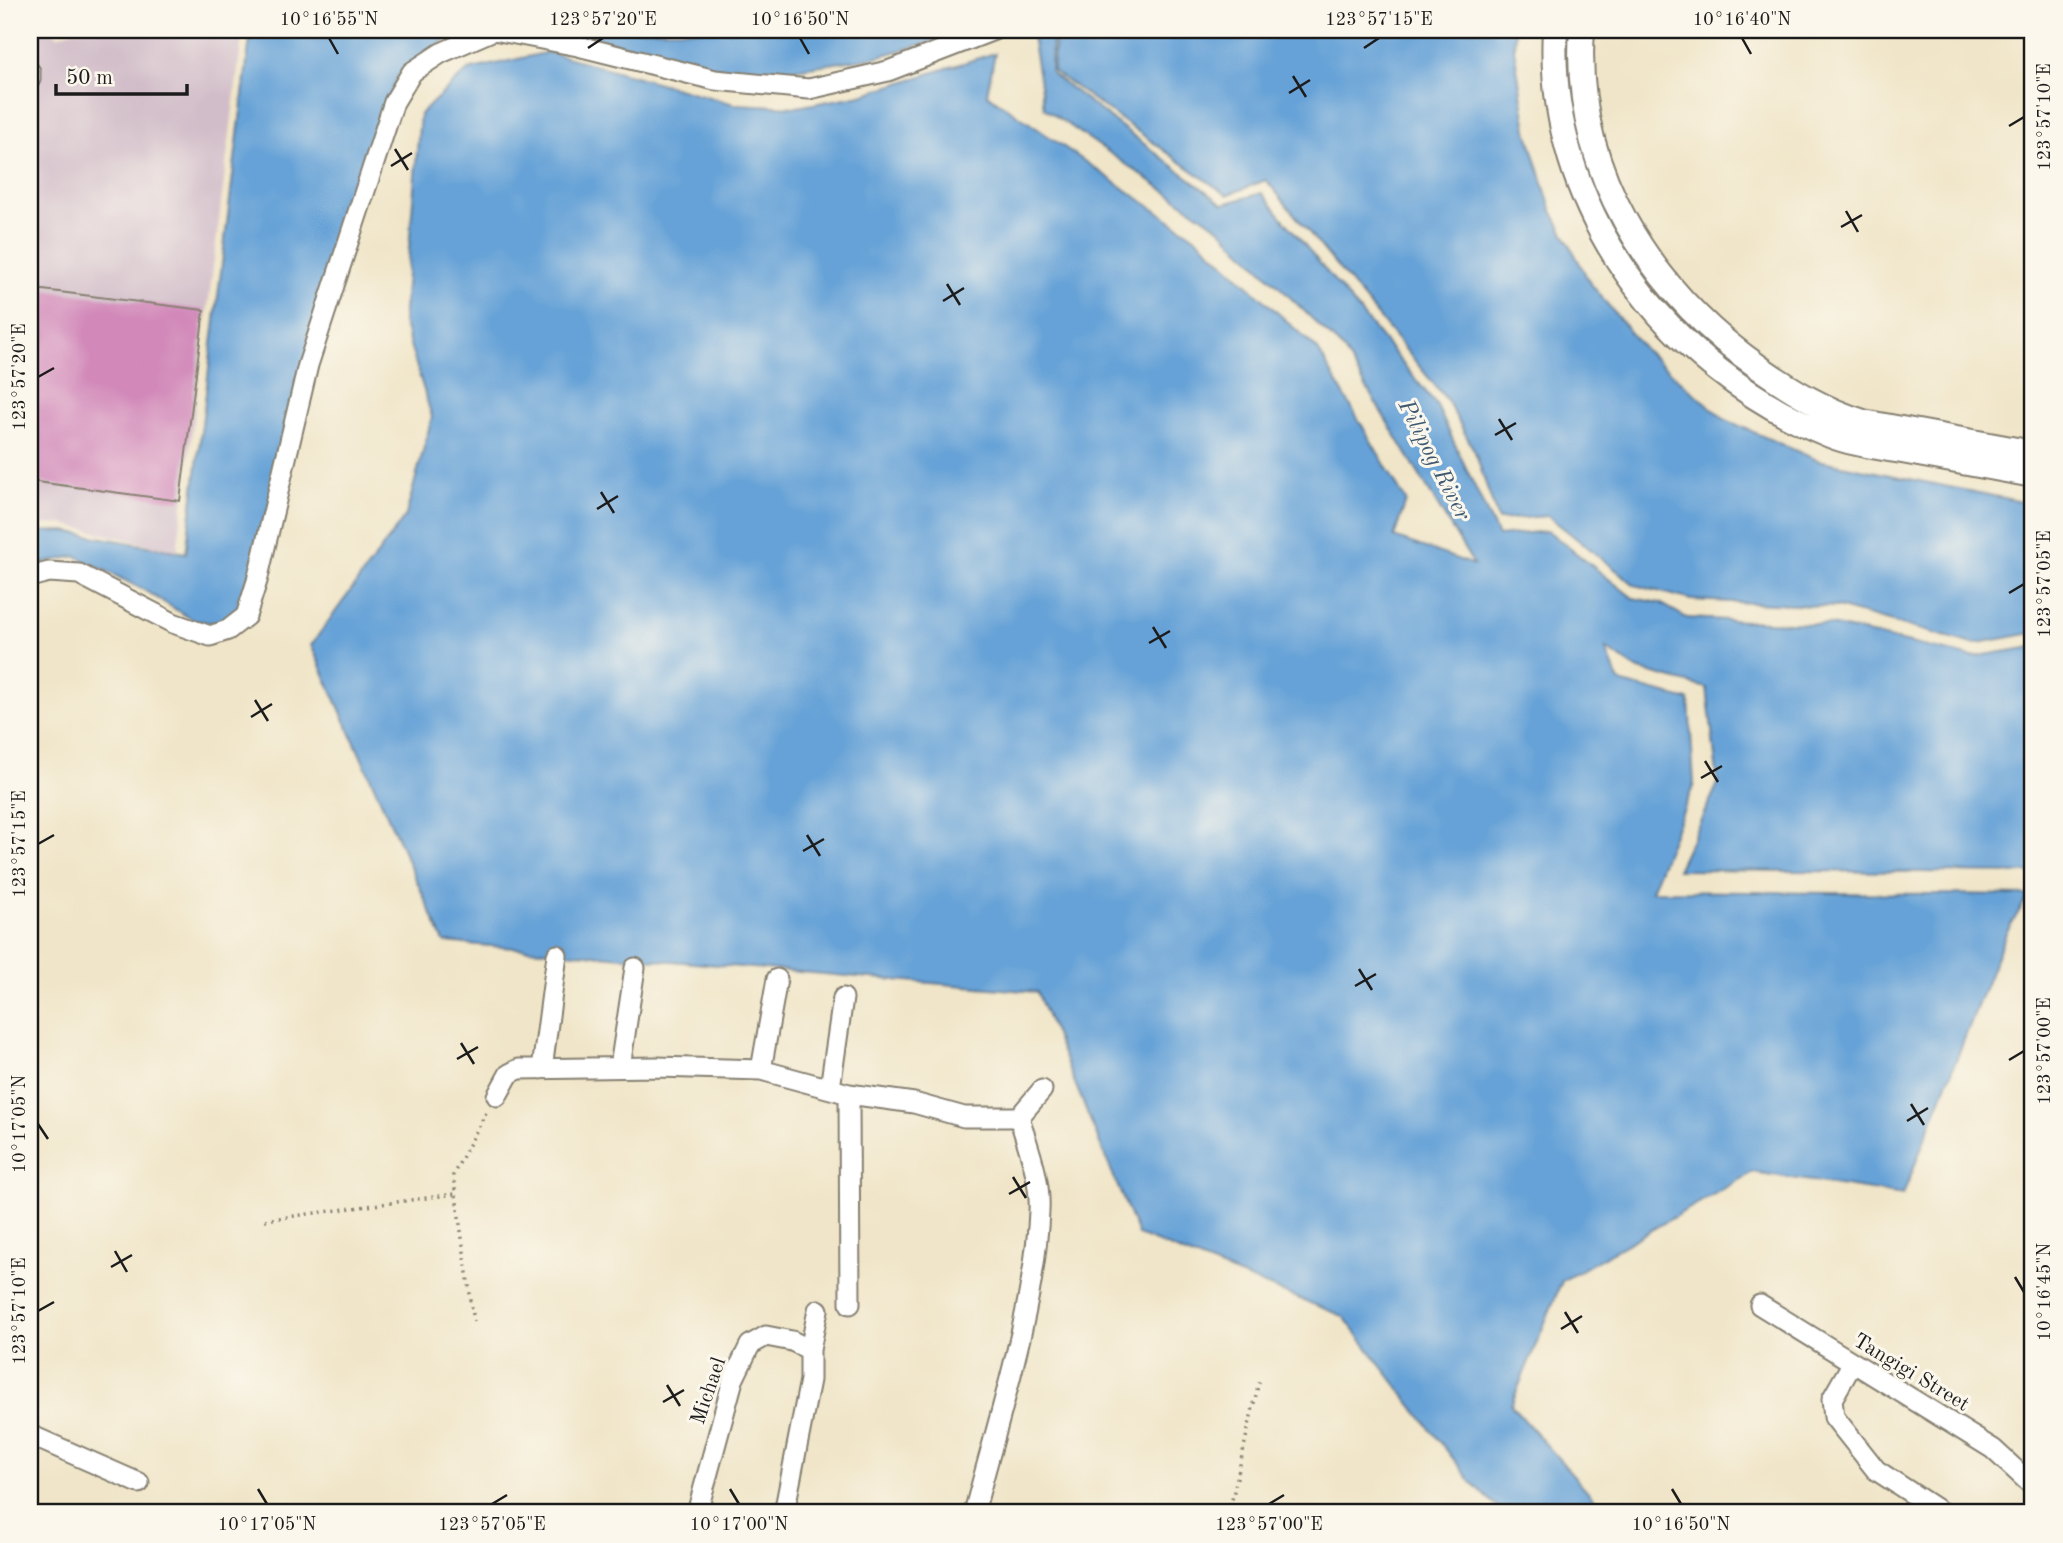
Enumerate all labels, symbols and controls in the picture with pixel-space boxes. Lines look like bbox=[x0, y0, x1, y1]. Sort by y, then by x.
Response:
text: 10°16'55"N bbox=[280, 11, 378, 29]
text: 123°57'20"E bbox=[549, 11, 657, 29]
text: 10°16'50"N bbox=[751, 11, 849, 29]
text: 123°57'15"E bbox=[1325, 11, 1433, 29]
text: 10°16'40"N bbox=[1693, 11, 1791, 29]
scale bar bbox=[56, 52, 187, 96]
text: 123°57'10"E bbox=[2036, 63, 2054, 171]
text: 50 m bbox=[66, 68, 113, 89]
text: 123°57'20"E bbox=[11, 323, 29, 431]
water label: Pilipog River bbox=[1392, 395, 1475, 525]
text: 123°57'05"E bbox=[2036, 530, 2054, 638]
text: 123°57'15"E bbox=[11, 790, 29, 898]
text: 123°57'00"E bbox=[2036, 997, 2054, 1105]
text: 10°17'05"N bbox=[11, 1075, 29, 1173]
text: 10°16'45"N bbox=[2036, 1243, 2054, 1341]
text: 123°57'10"E bbox=[11, 1257, 29, 1365]
street label: Tangigi Street bbox=[1849, 1330, 1973, 1416]
street label: Michael bbox=[688, 1354, 730, 1427]
text: 10°17'05"N bbox=[218, 1516, 316, 1534]
text: 123°57'05"E bbox=[438, 1516, 546, 1534]
text: 10°17'00"N bbox=[690, 1516, 788, 1534]
text: 123°57'00"E bbox=[1215, 1516, 1323, 1534]
text: 10°16'50"N bbox=[1632, 1516, 1730, 1534]

